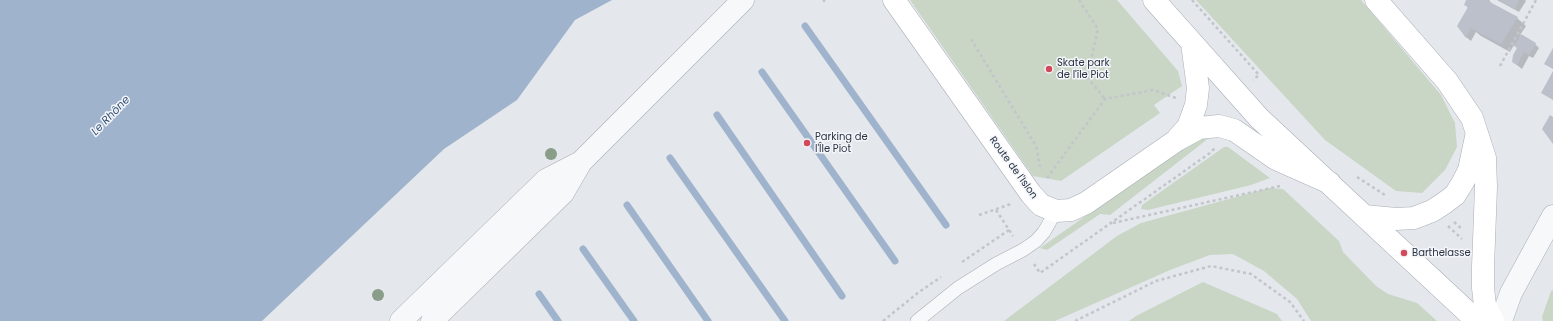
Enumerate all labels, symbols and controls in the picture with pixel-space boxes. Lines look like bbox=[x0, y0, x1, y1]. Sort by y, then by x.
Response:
place label: Skate park de l'île Piot bbox=[1057, 57, 1110, 80]
marker: Skate park de l'île Piot bbox=[1044, 64, 1054, 74]
water label: Le Rhône bbox=[89, 94, 133, 138]
place label: Parking de l'Île Piot bbox=[815, 131, 868, 154]
street label: Route de l'Islon bbox=[986, 135, 1040, 201]
marker: Parking de l'Île Piot bbox=[802, 138, 812, 148]
place label: Barthelasse bbox=[1412, 247, 1471, 259]
marker: Barthelasse bbox=[1399, 248, 1409, 258]

